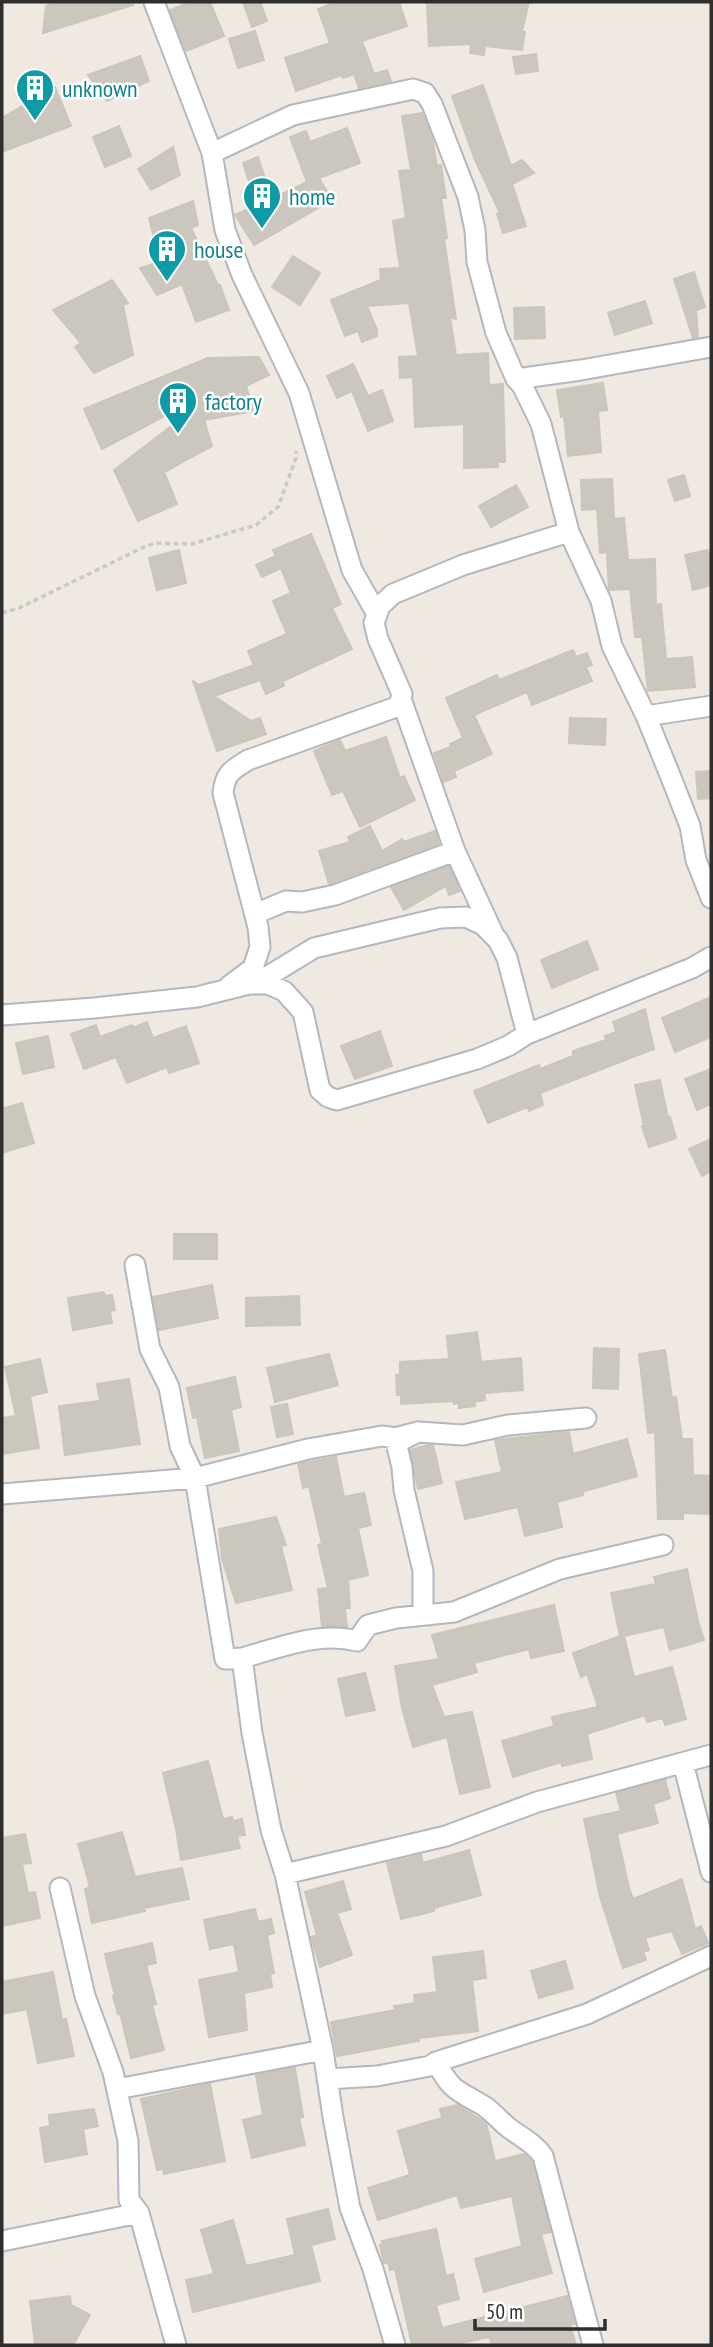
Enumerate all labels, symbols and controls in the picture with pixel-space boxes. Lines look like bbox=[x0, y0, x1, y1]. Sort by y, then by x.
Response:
building icon: unknown bbox=[14, 67, 56, 122]
place label: unknown bbox=[62, 73, 138, 104]
building icon: home bbox=[241, 175, 283, 230]
place label: home bbox=[289, 181, 335, 212]
building icon: house bbox=[146, 228, 188, 283]
place label: house bbox=[194, 234, 243, 265]
building icon: factory bbox=[157, 380, 199, 435]
place label: factory bbox=[205, 386, 262, 417]
scale bar bbox=[475, 2288, 604, 2332]
text: 50 m bbox=[486, 2298, 523, 2325]

